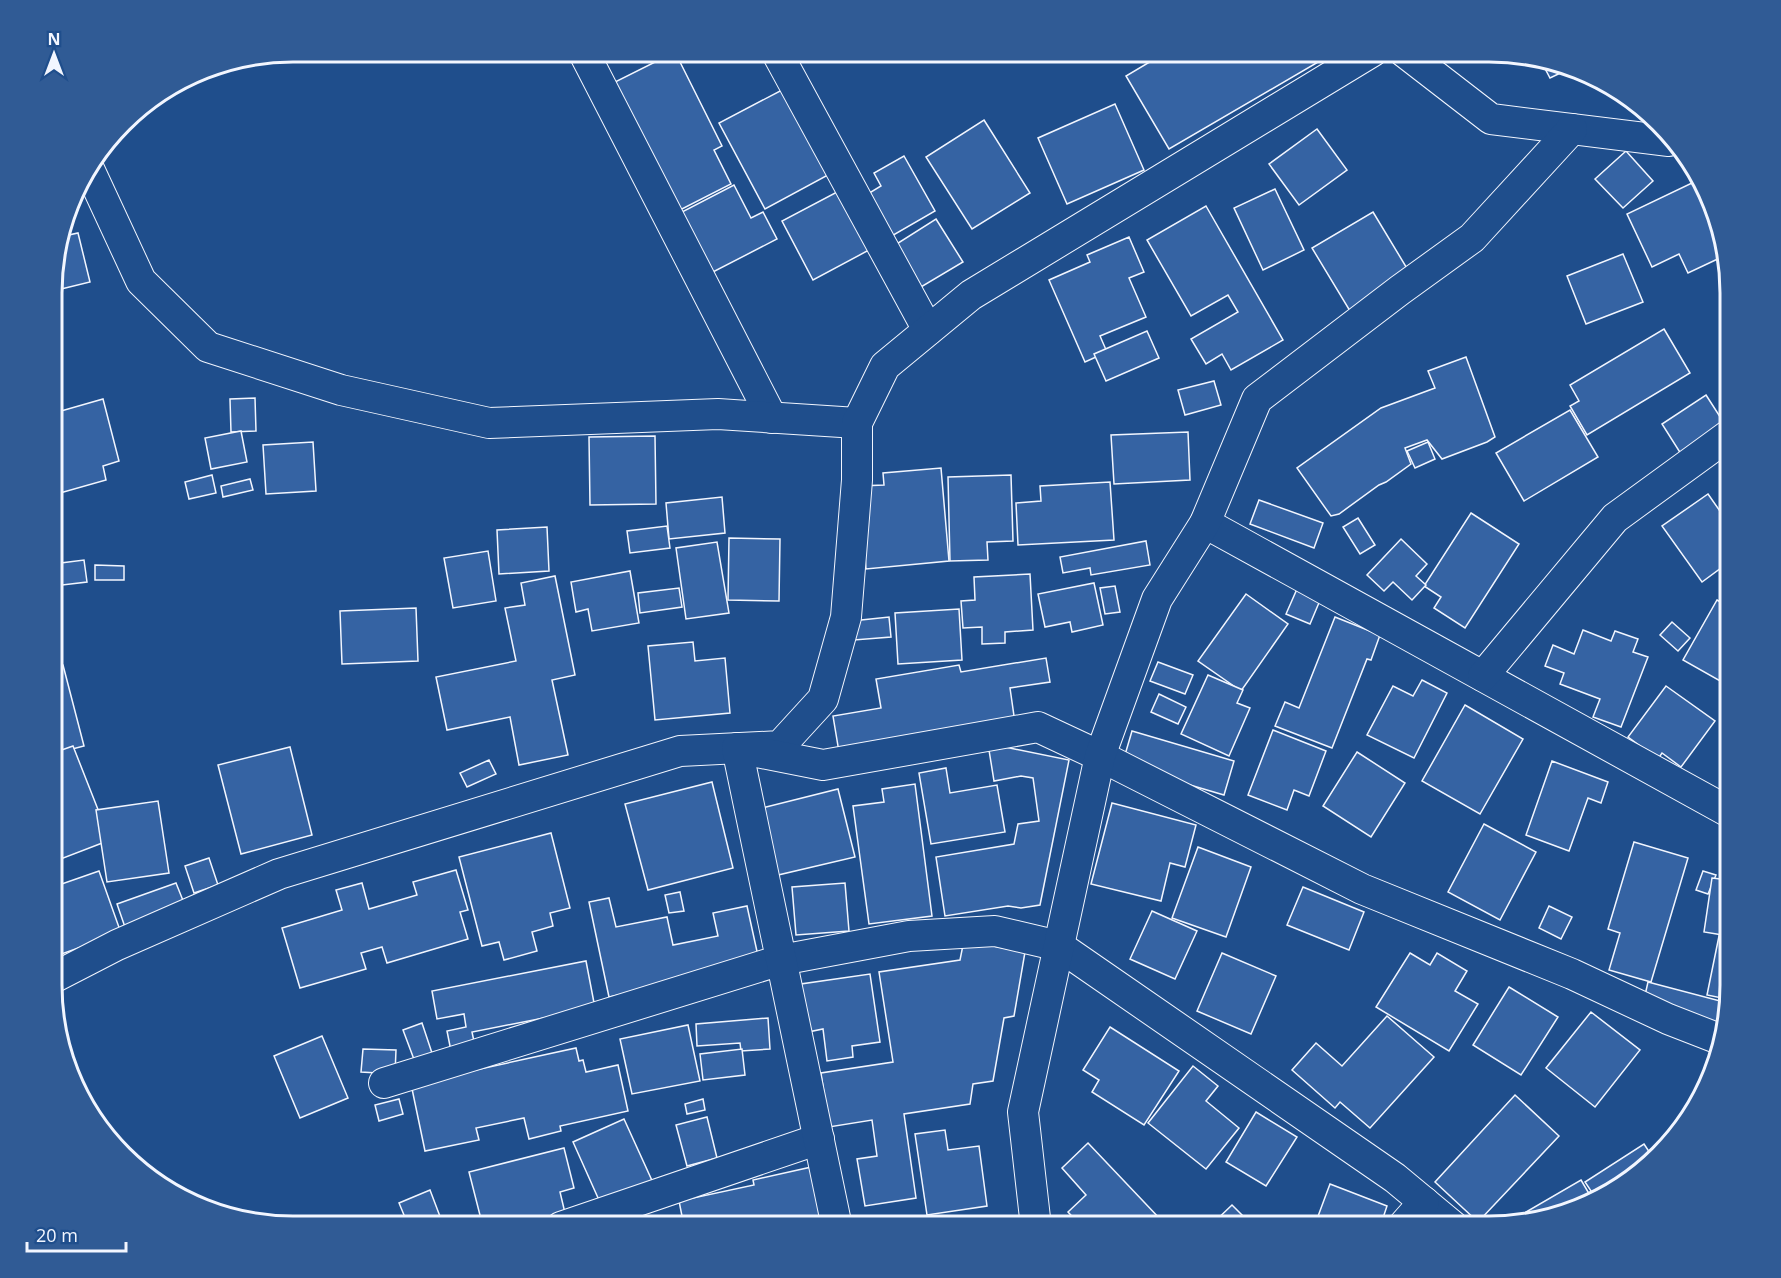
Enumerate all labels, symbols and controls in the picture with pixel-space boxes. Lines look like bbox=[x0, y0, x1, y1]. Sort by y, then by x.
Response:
north arrow bbox=[24, 24, 84, 84]
text: N bbox=[47, 28, 61, 50]
scale bar bbox=[27, 1215, 126, 1253]
text: 20 m bbox=[36, 1223, 78, 1247]

